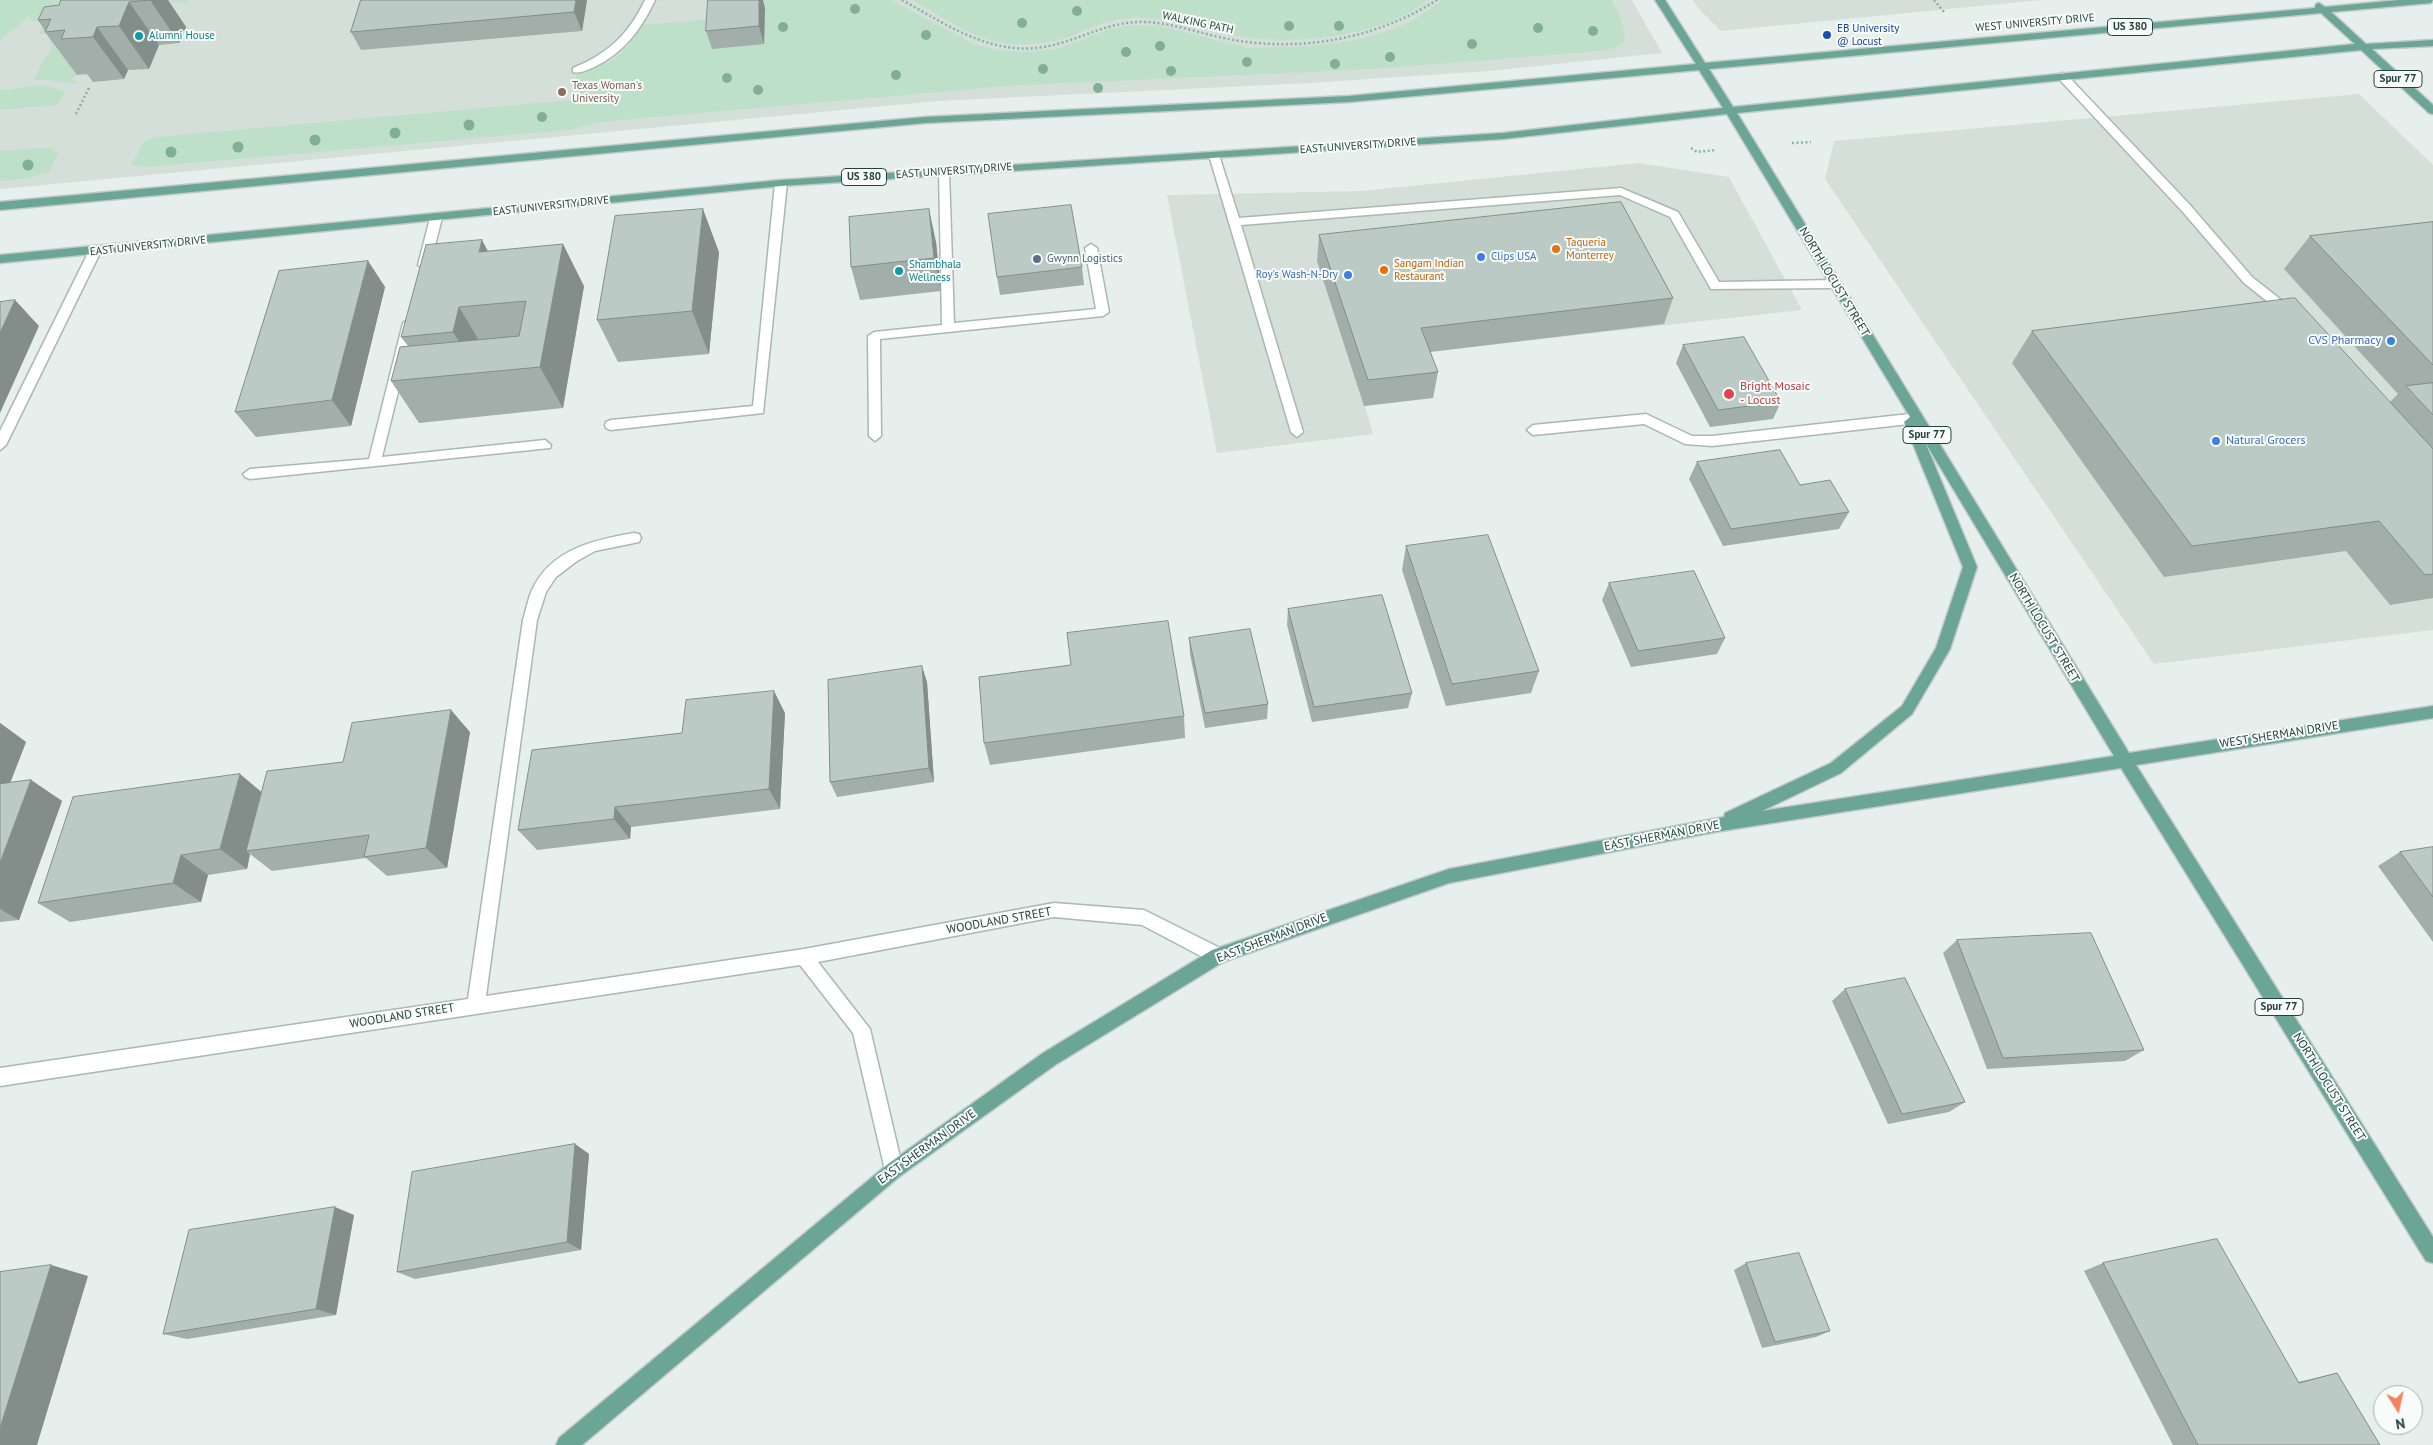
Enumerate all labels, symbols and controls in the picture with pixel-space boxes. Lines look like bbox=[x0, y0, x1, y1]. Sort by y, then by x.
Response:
street label: WALKING PATH bbox=[1161, 9, 1235, 37]
street label: WEST UNIVERSITY DRIVE bbox=[1975, 11, 2095, 35]
road number: US 380 bbox=[2108, 18, 2152, 36]
place label: EB University @ Locust bbox=[1837, 22, 1899, 48]
place label: Alumni House bbox=[149, 29, 215, 43]
marker: EB University @ Locust bbox=[1821, 29, 1833, 41]
marker: Alumni House bbox=[133, 30, 145, 42]
road number: Spur 77 bbox=[2374, 70, 2422, 88]
place label: Texas Woman's University bbox=[572, 79, 642, 105]
marker: Texas Woman's University bbox=[556, 86, 568, 98]
street label: EAST UNIVERSITY DRIVE bbox=[1299, 135, 1417, 157]
street label: EAST UNIVERSITY DRIVE bbox=[895, 160, 1013, 182]
road number: US 380 bbox=[842, 168, 886, 186]
street label: EAST UNIVERSITY DRIVE bbox=[492, 193, 610, 219]
street label: NORTH LOCUST STREET bbox=[1796, 225, 1872, 339]
street label: EAST UNIVERSITY DRIVE bbox=[89, 233, 207, 259]
place label: Taqueria Monterrey bbox=[1566, 236, 1614, 262]
marker: Taqueria Monterrey bbox=[1550, 243, 1562, 255]
place label: Clips USA bbox=[1491, 250, 1536, 264]
marker: Clips USA bbox=[1475, 251, 1487, 263]
place label: Gwynn Logistics bbox=[1047, 252, 1123, 266]
marker: Gwynn Logistics bbox=[1031, 253, 1043, 265]
place label: Sangam Indian Restaurant bbox=[1394, 257, 1464, 283]
place label: Shambhala Wellness bbox=[909, 258, 961, 284]
marker: Sangam Indian Restaurant bbox=[1378, 264, 1390, 276]
marker: Shambhala Wellness bbox=[893, 265, 905, 277]
place label: Roy's Wash-N-Dry bbox=[1256, 268, 1338, 282]
marker: Roy's Wash-N-Dry bbox=[1342, 269, 1354, 281]
place label: CVS Pharmacy bbox=[2308, 334, 2381, 348]
marker: CVS Pharmacy bbox=[2385, 335, 2397, 347]
place label: Bright Mosaic - Locust bbox=[1740, 380, 1810, 408]
marker: Bright Mosaic - Locust bbox=[1722, 387, 1736, 401]
road number: Spur 77 bbox=[1903, 426, 1951, 444]
place label: Natural Grocers bbox=[2226, 434, 2306, 448]
marker: Natural Grocers bbox=[2210, 435, 2222, 447]
street label: NORTH LOCUST STREET bbox=[2006, 571, 2082, 685]
street label: WEST SHERMAN DRIVE bbox=[2219, 718, 2339, 752]
street label: EAST SHERMAN DRIVE bbox=[1603, 818, 1721, 854]
street label: WOODLAND STREET bbox=[946, 905, 1052, 937]
street label: EAST SHERMAN DRIVE bbox=[1215, 910, 1329, 966]
road number: Spur 77 bbox=[2255, 999, 2303, 1016]
street label: WOODLAND STREET bbox=[348, 1001, 456, 1031]
street label: NORTH LOCUST STREET bbox=[2290, 1030, 2368, 1144]
street label: EAST SHERMAN DRIVE bbox=[875, 1107, 979, 1187]
north arrow bbox=[2373, 1385, 2423, 1435]
text: N bbox=[2394, 1414, 2407, 1433]

